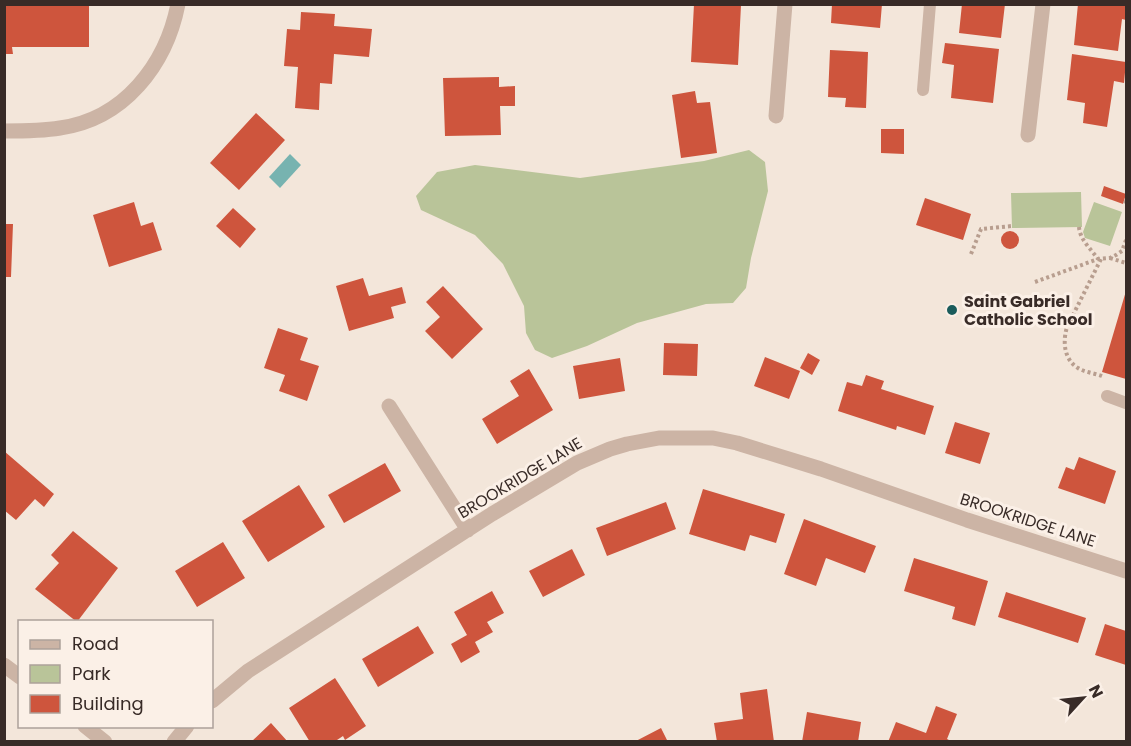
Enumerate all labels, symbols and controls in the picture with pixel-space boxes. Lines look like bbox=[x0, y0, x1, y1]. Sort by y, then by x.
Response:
place label: Saint Gabriel Catholic School bbox=[964, 290, 1092, 331]
marker: Saint Gabriel Catholic School bbox=[945, 303, 959, 317]
street label: BROOKRIDGE LANE bbox=[453, 432, 587, 524]
street label: BROOKRIDGE LANE bbox=[957, 487, 1099, 553]
legend bbox=[18, 620, 213, 728]
text: Road bbox=[72, 631, 119, 656]
text: Park bbox=[72, 661, 111, 686]
north arrow bbox=[1053, 668, 1113, 728]
text: N bbox=[1083, 681, 1109, 702]
text: Building bbox=[72, 691, 144, 716]

